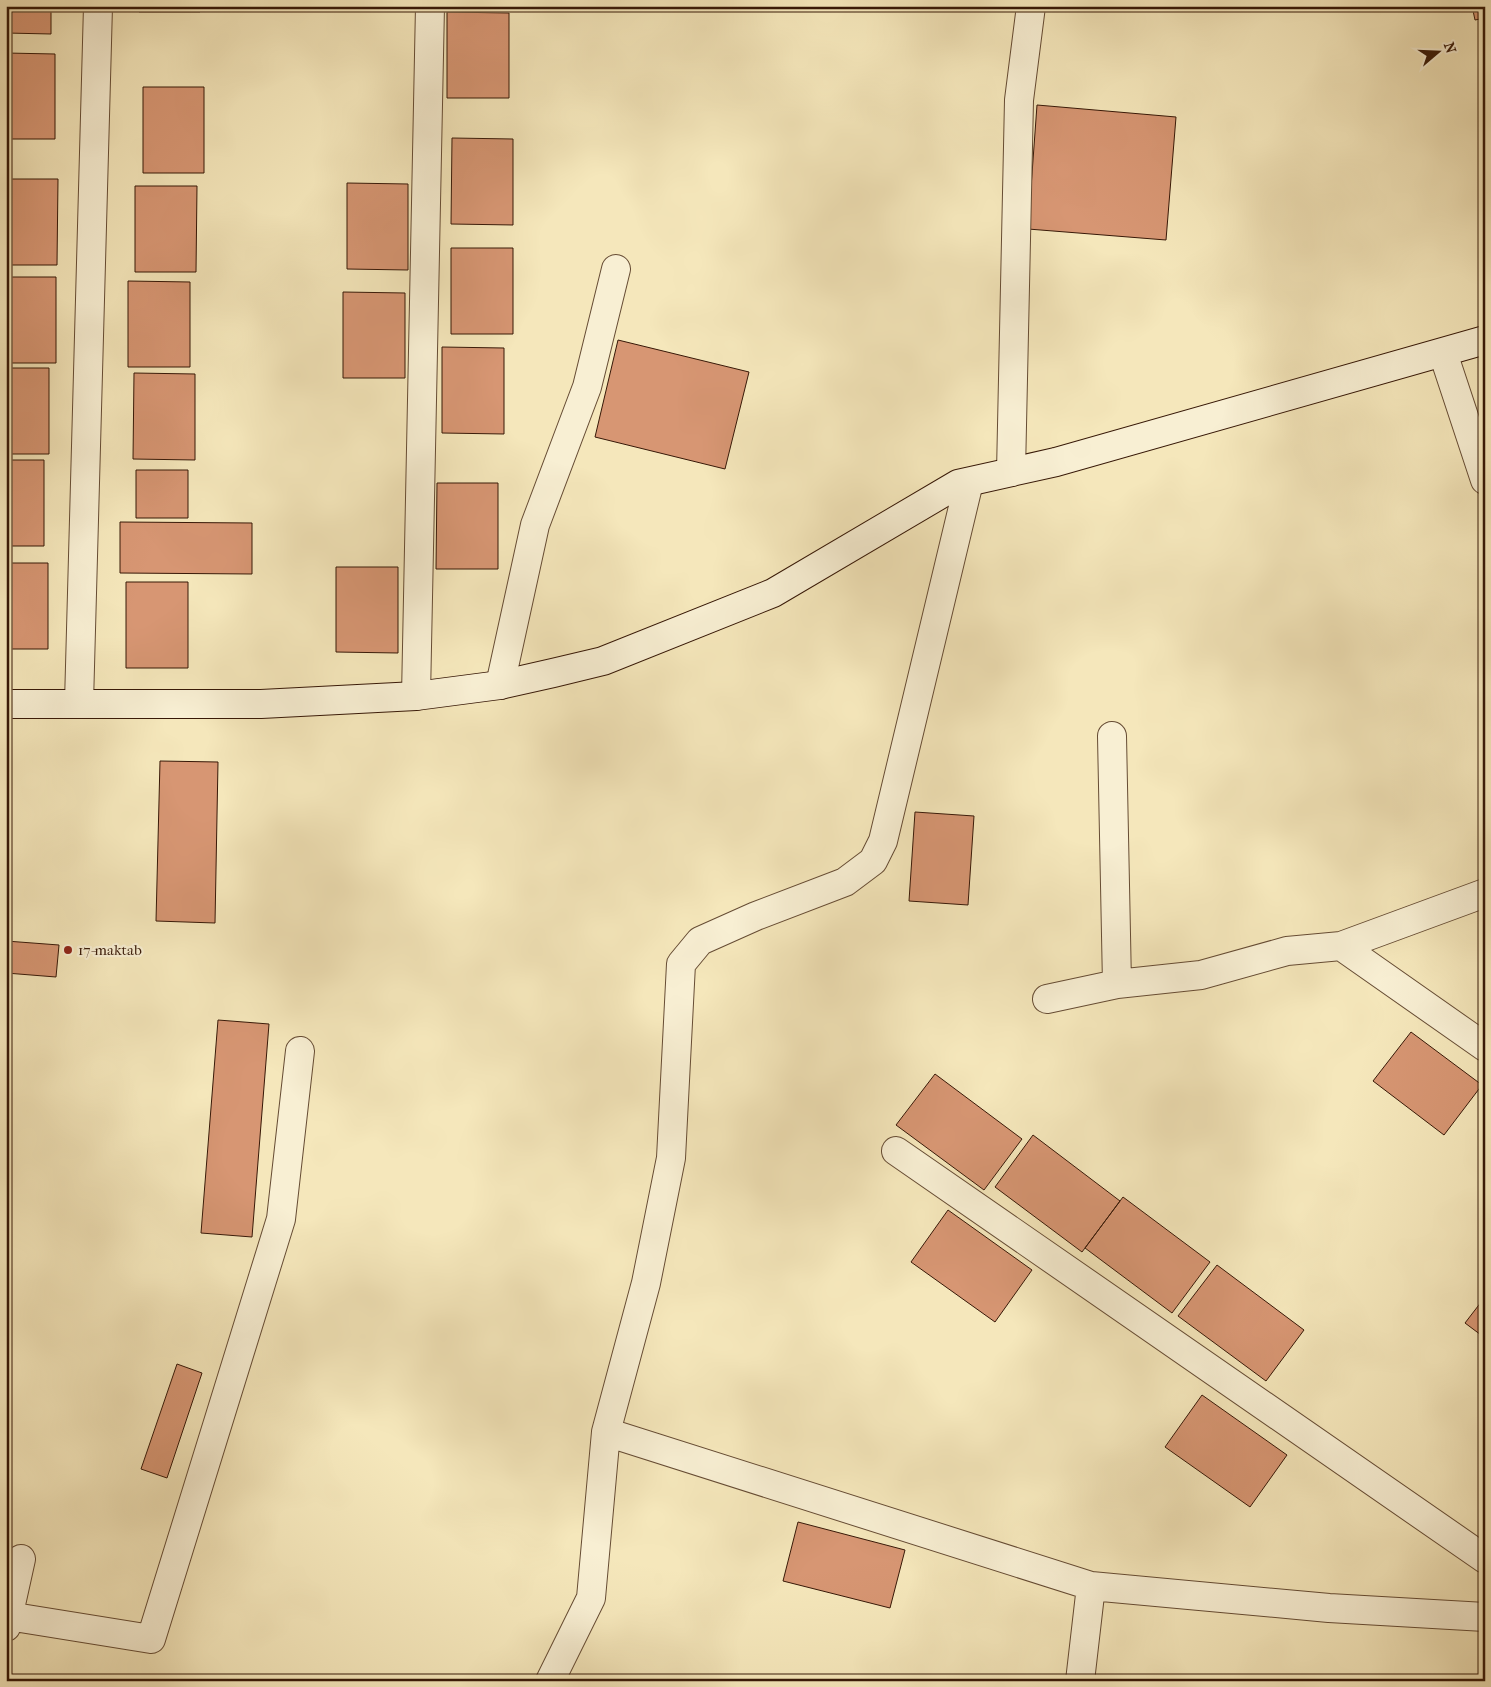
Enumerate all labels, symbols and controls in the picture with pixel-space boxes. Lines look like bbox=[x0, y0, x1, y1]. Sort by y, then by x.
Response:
north arrow bbox=[1414, 28, 1464, 78]
text: N bbox=[1440, 40, 1460, 56]
place label: 17-maktab bbox=[78, 941, 142, 959]
marker: 17-maktab bbox=[62, 944, 74, 956]

